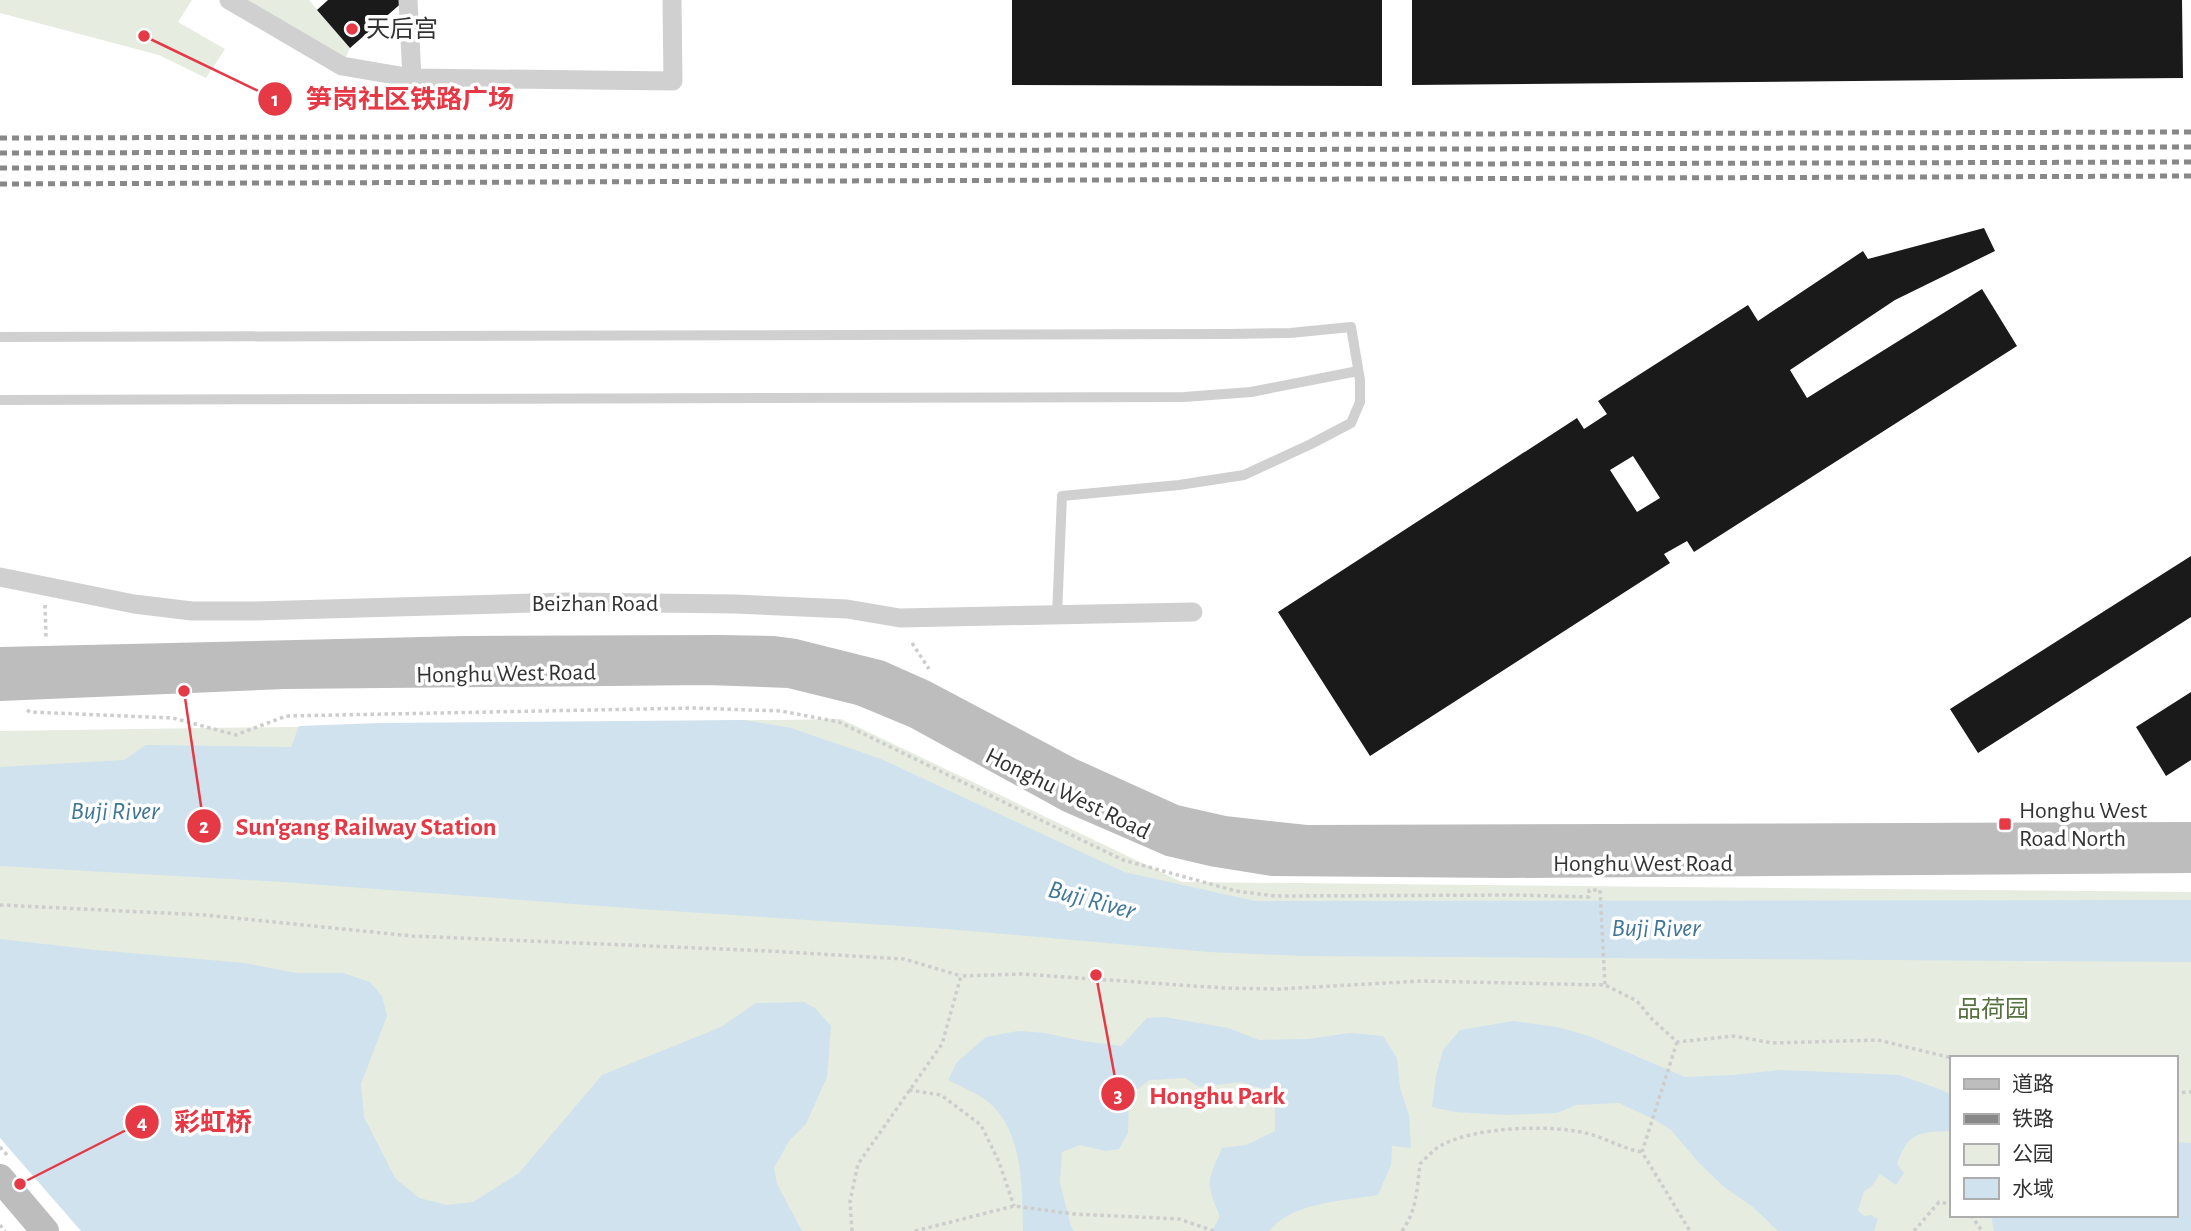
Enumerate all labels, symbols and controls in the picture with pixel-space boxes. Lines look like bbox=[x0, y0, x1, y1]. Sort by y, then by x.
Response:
place label: 天后宫 bbox=[366, 16, 438, 42]
marker: 天后宫 bbox=[344, 21, 360, 37]
callout: 笋岗社区铁路广场 bbox=[257, 75, 528, 122]
text: 笋岗社区铁路广场 bbox=[306, 85, 514, 113]
text: 1 bbox=[271, 89, 279, 110]
street label: Beizhan Road bbox=[532, 592, 658, 616]
street label: Honghu West Road bbox=[416, 660, 596, 688]
street label: Honghu West Road bbox=[981, 744, 1154, 844]
water label: Buji River bbox=[71, 798, 161, 824]
place label: Honghu West Road North bbox=[2019, 799, 2148, 851]
callout: Sun'gang Railway Station bbox=[187, 802, 511, 849]
text: Sun'gang Railway Station bbox=[235, 814, 497, 840]
text: 2 bbox=[199, 816, 209, 837]
marker: Honghu West Road North bbox=[1997, 816, 2013, 832]
street label: Honghu West Road bbox=[1553, 852, 1733, 876]
water label: Buji River bbox=[1045, 876, 1140, 924]
water label: Buji River bbox=[1612, 915, 1702, 941]
park label: 品荷园 bbox=[1957, 997, 2029, 1022]
legend bbox=[1950, 1056, 2177, 1217]
callout: Honghu Park bbox=[1100, 1071, 1300, 1118]
text: 道路 bbox=[2012, 1073, 2054, 1095]
text: Honghu Park bbox=[1149, 1083, 1285, 1109]
text: 3 bbox=[1113, 1085, 1123, 1106]
callout: 彩虹桥 bbox=[125, 1098, 266, 1145]
text: 彩虹桥 bbox=[174, 1108, 252, 1136]
text: 铁路 bbox=[2012, 1108, 2054, 1130]
text: 4 bbox=[137, 1112, 147, 1133]
text: 公园 bbox=[2012, 1143, 2054, 1165]
text: 水域 bbox=[2012, 1178, 2054, 1200]

